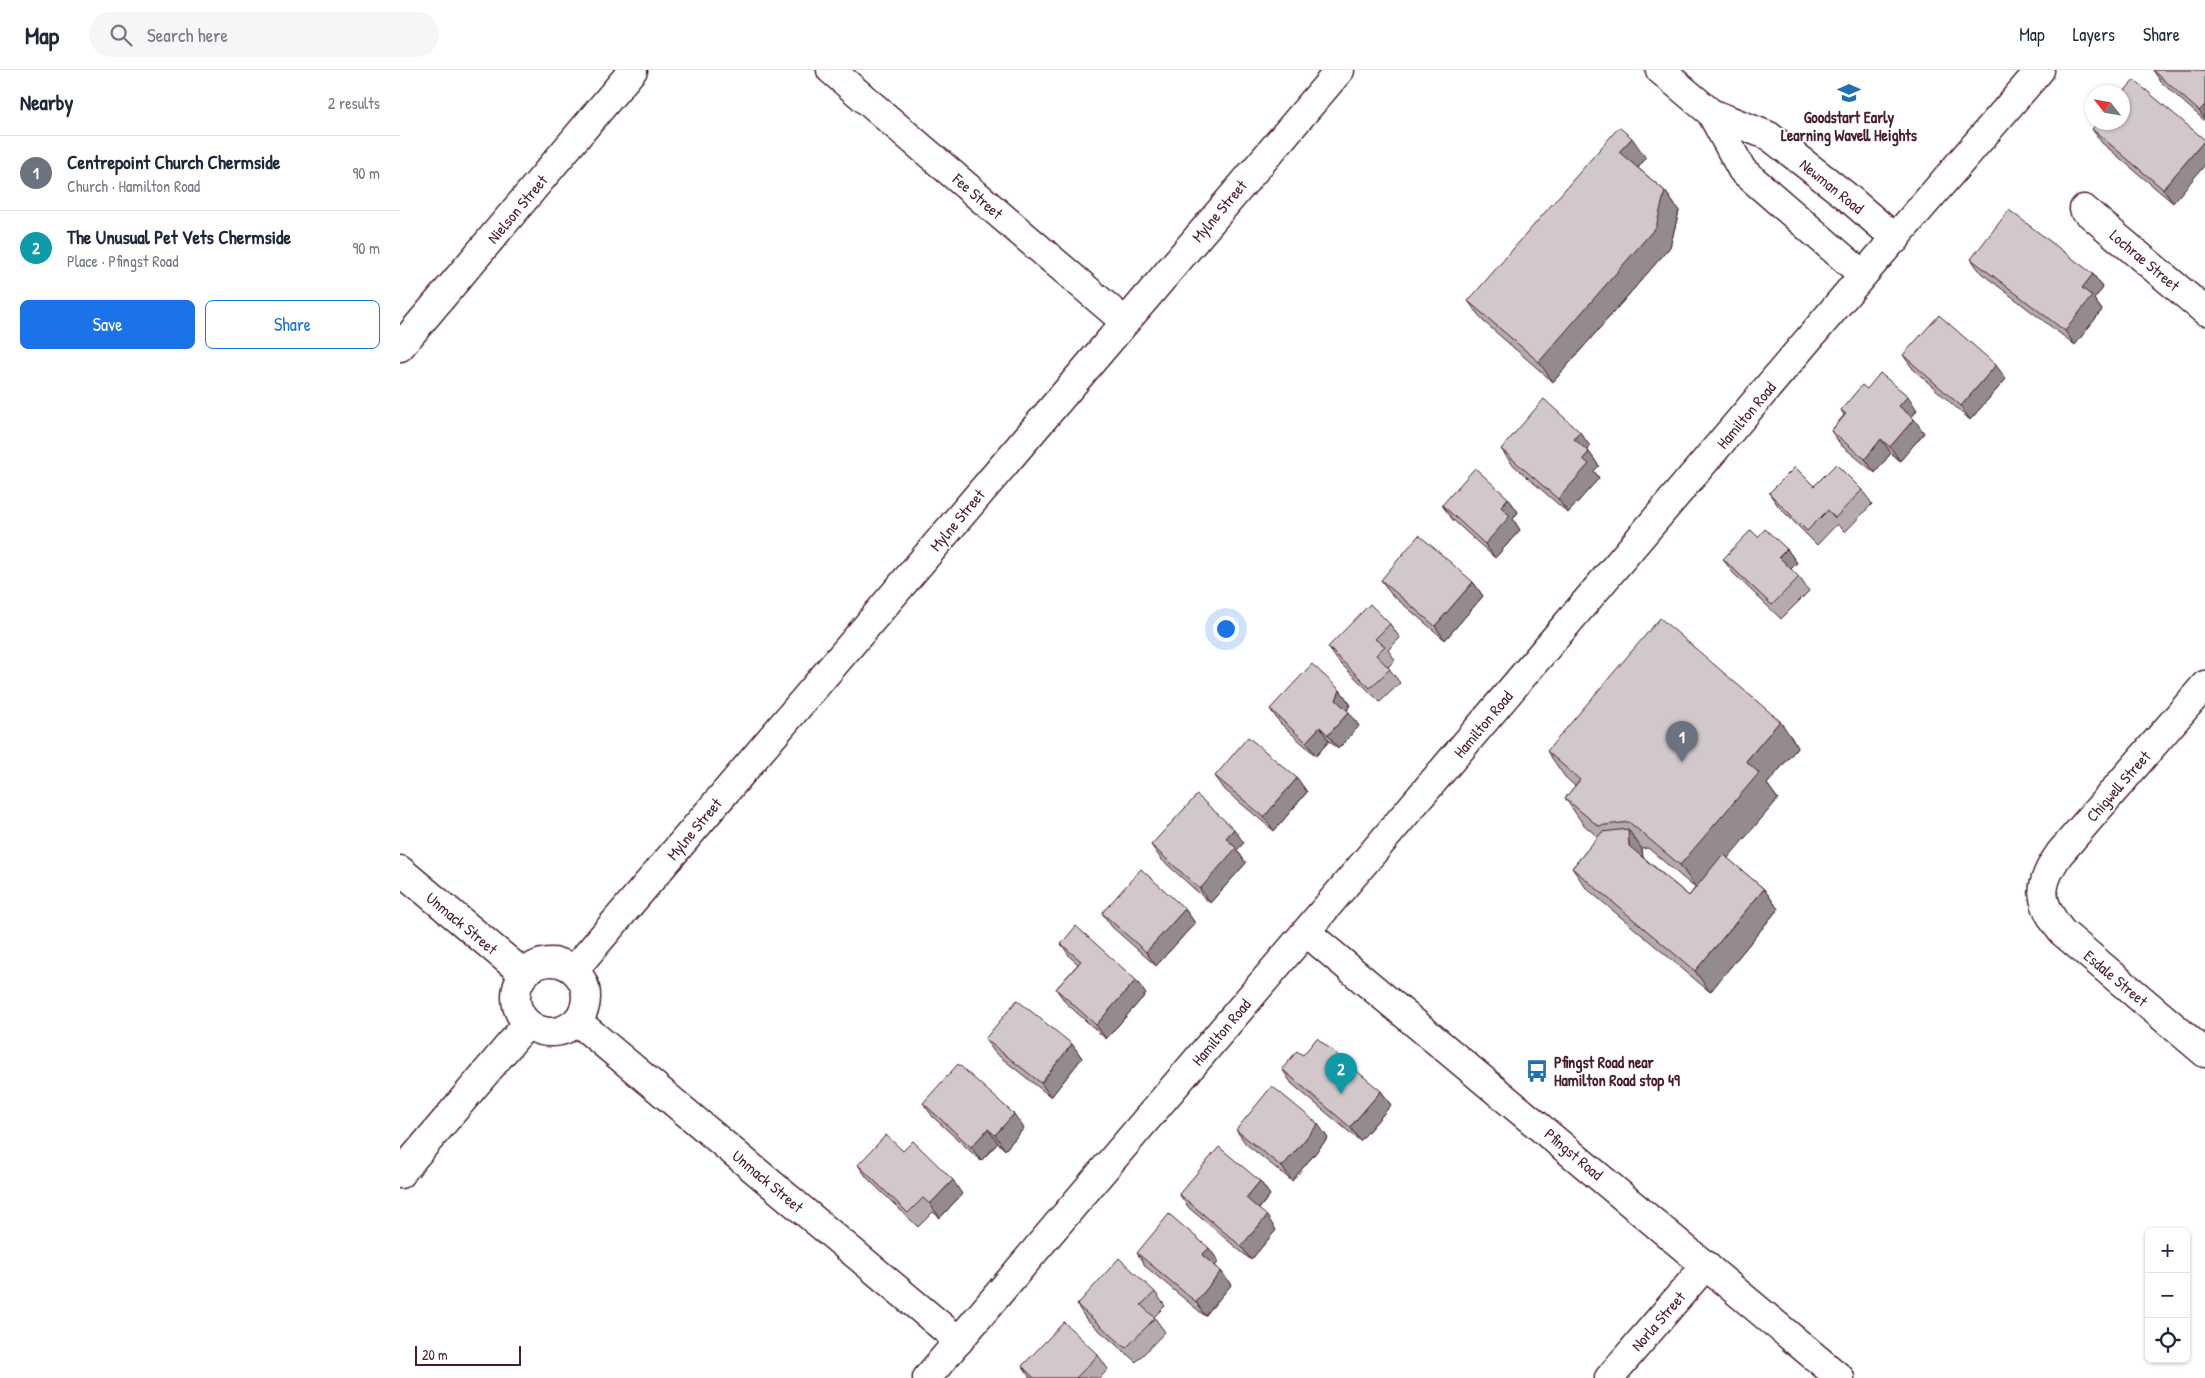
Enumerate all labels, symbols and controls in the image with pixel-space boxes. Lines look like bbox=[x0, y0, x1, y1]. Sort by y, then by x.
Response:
search box bbox=[89, 12, 439, 57]
text: Map bbox=[25, 19, 59, 51]
icon: search bbox=[107, 21, 135, 49]
text: Search here bbox=[147, 22, 228, 48]
text: Map bbox=[2019, 22, 2045, 47]
text: Layers bbox=[2073, 22, 2115, 47]
text: Share bbox=[2143, 22, 2180, 47]
school or university icon: Goodstart Early Learning Wavell Heights bbox=[1836, 80, 1862, 106]
north arrow bbox=[2085, 85, 2130, 130]
text: Nearby bbox=[20, 88, 73, 117]
text: 2 results bbox=[328, 92, 380, 114]
place label: Goodstart Early Learning Wavell Heights bbox=[1781, 106, 1918, 147]
text: Centrepoint Church Chermside bbox=[67, 149, 280, 175]
street label: Newman Road bbox=[1795, 153, 1869, 219]
text: 1 bbox=[33, 162, 39, 184]
text: 90 m bbox=[352, 162, 380, 184]
street label: Fee Street bbox=[948, 167, 1008, 224]
street label: Nielson Street bbox=[482, 170, 553, 248]
text: Church · Hamilton Road bbox=[67, 175, 200, 197]
street label: Mylne Street bbox=[1186, 175, 1252, 247]
text: The Unusual Pet Vets Chermside bbox=[67, 224, 291, 250]
street label: Lochrae Street bbox=[2105, 224, 2185, 296]
text: 2 bbox=[32, 237, 40, 259]
text: 90 m bbox=[352, 237, 380, 259]
text: Place · Pfingst Road bbox=[67, 250, 178, 272]
button: Save bbox=[20, 300, 195, 349]
button: Share bbox=[205, 300, 380, 349]
street label: Hamilton Road bbox=[1711, 377, 1781, 453]
street label: Mylne Street bbox=[924, 484, 990, 556]
your location bbox=[1213, 616, 1239, 642]
street label: Hamilton Road bbox=[1448, 686, 1518, 762]
pin: 1 bbox=[1666, 721, 1698, 762]
street label: Chigwell Street bbox=[2081, 745, 2155, 826]
street label: Mylne Street bbox=[661, 793, 727, 865]
street label: Unmack Street bbox=[422, 887, 503, 960]
street label: Esdale Street bbox=[2079, 945, 2153, 1012]
street label: Hamilton Road bbox=[1186, 994, 1256, 1070]
place label: Pfingst Road near Hamilton Road stop 49 bbox=[1554, 1051, 1680, 1092]
pin: 2 bbox=[1325, 1053, 1357, 1094]
bus stop icon: Pfingst Road near Hamilton Road stop 49 bbox=[1524, 1058, 1550, 1084]
street label: Pfingst Road bbox=[1540, 1123, 1608, 1185]
street label: Unmack Street bbox=[728, 1145, 809, 1218]
map controls bbox=[2145, 1228, 2190, 1363]
button: + bbox=[2145, 1228, 2190, 1273]
button: − bbox=[2145, 1273, 2190, 1318]
street label: Norla Street bbox=[1626, 1286, 1690, 1356]
button: locate bbox=[2145, 1318, 2190, 1363]
scale bar bbox=[415, 1343, 521, 1366]
text: 20 m bbox=[422, 1345, 448, 1364]

